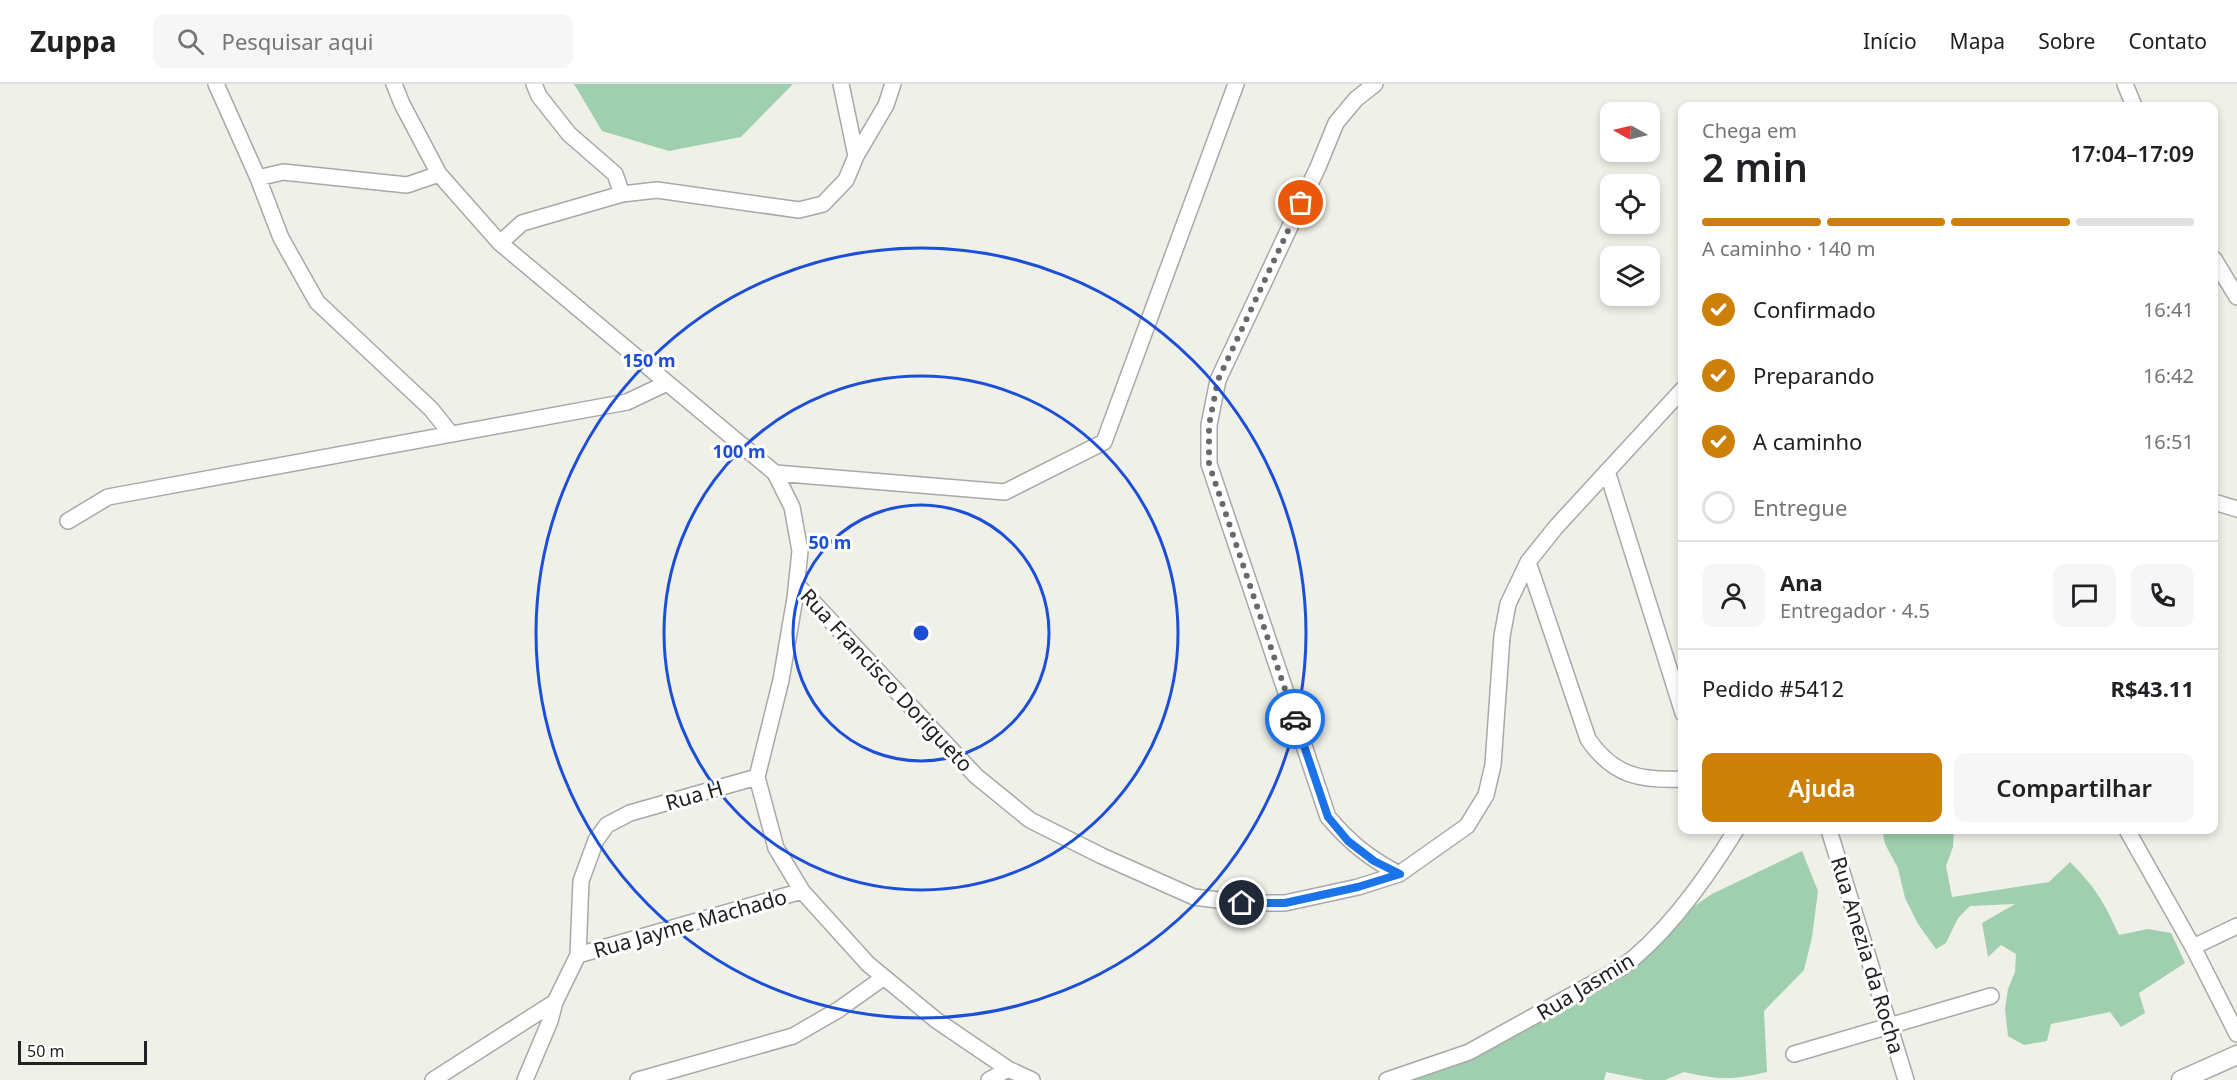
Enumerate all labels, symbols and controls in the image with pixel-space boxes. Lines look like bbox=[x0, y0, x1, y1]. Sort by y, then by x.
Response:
search box bbox=[153, 14, 573, 68]
text: Zuppa bbox=[30, 22, 117, 60]
icon: search bbox=[174, 25, 207, 58]
text: Pesquisar aqui bbox=[222, 26, 373, 56]
text: Início bbox=[1863, 27, 1917, 55]
text: Mapa bbox=[1950, 27, 2005, 55]
text: Sobre bbox=[2038, 27, 2095, 55]
text: Contato bbox=[2128, 27, 2207, 55]
north arrow bbox=[1600, 102, 1660, 162]
map controls bbox=[1600, 102, 1660, 306]
text: Chega em bbox=[1702, 117, 1797, 144]
text: 17:04–17:09 bbox=[2070, 138, 2194, 168]
text: 2 min bbox=[1702, 140, 1808, 193]
button: locate bbox=[1600, 174, 1660, 234]
pin bbox=[1275, 177, 1326, 228]
icon: bag bbox=[1284, 186, 1317, 219]
text: A caminho · 140 m bbox=[1702, 235, 1875, 262]
button: layers bbox=[1600, 246, 1660, 306]
icon: check bbox=[1702, 293, 1735, 326]
text: Confirmado bbox=[1753, 294, 1876, 324]
text: 16:41 bbox=[2143, 296, 2194, 323]
text: 150 m bbox=[622, 348, 676, 372]
icon: check bbox=[1702, 359, 1735, 392]
text: Preparando bbox=[1753, 360, 1875, 390]
text: 16:42 bbox=[2143, 362, 2194, 389]
icon: check bbox=[1702, 425, 1735, 458]
text: A caminho bbox=[1753, 426, 1862, 456]
text: 16:51 bbox=[2143, 428, 2194, 455]
text: 100 m bbox=[712, 439, 766, 463]
text: Entregue bbox=[1753, 492, 1847, 522]
text: 50 m bbox=[809, 530, 851, 554]
button: person bbox=[1702, 564, 1765, 627]
button: chat bbox=[2053, 564, 2116, 627]
button: phone bbox=[2131, 564, 2194, 627]
text: Ana bbox=[1780, 567, 1823, 597]
street label: Rua Francisco Dorigueto bbox=[795, 582, 979, 778]
text: Entregador · 4.5 bbox=[1780, 597, 1930, 624]
centre of rings bbox=[911, 623, 931, 643]
text: Pedido #5412 bbox=[1702, 673, 1844, 703]
text: R$43.11 bbox=[2110, 673, 2194, 703]
courier bbox=[1265, 689, 1325, 749]
icon: car bbox=[1279, 703, 1312, 736]
button: Ajuda bbox=[1702, 753, 1942, 822]
button: Compartilhar bbox=[1954, 753, 2194, 822]
street label: Rua H bbox=[662, 773, 726, 817]
street label: Rua Anezia da Rocha bbox=[1825, 853, 1911, 1057]
pin bbox=[1216, 877, 1267, 928]
street label: Rua Jayme Machado bbox=[590, 882, 790, 964]
icon: home bbox=[1225, 886, 1258, 919]
street label: Rua Jasmin bbox=[1531, 946, 1639, 1026]
scale bar bbox=[18, 1038, 147, 1066]
text: 50 m bbox=[27, 1040, 64, 1062]

